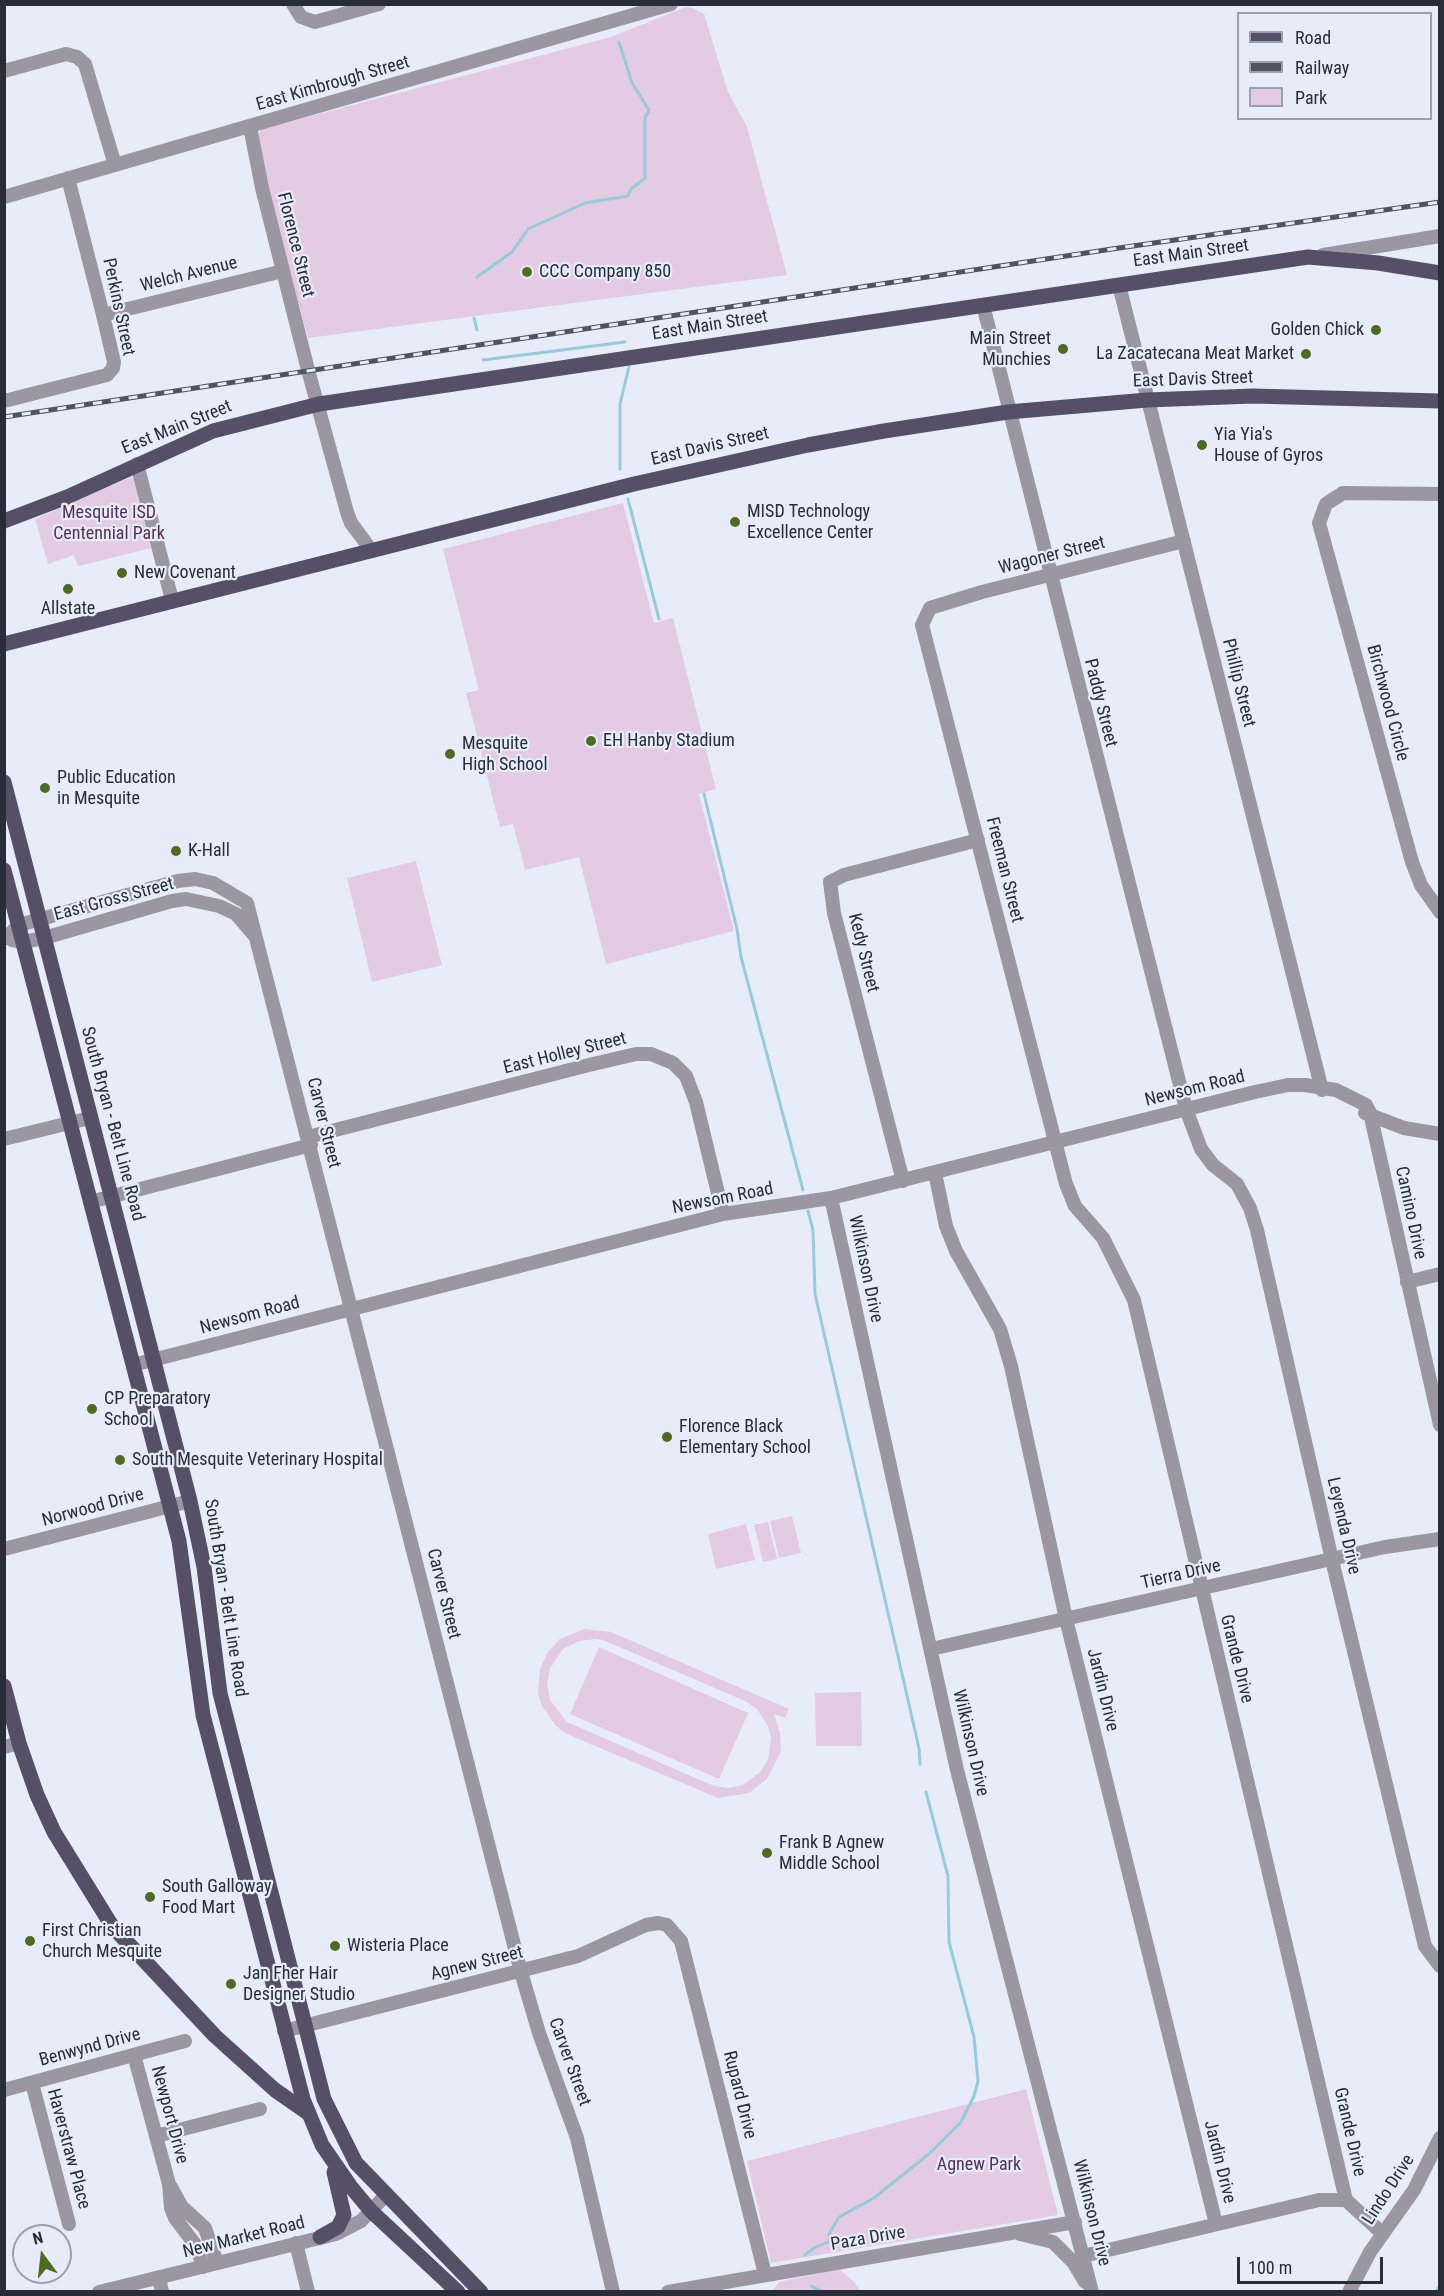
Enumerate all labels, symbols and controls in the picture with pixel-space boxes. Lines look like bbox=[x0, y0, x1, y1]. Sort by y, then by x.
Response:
legend bbox=[1237, 12, 1432, 120]
text: Road bbox=[1295, 27, 1331, 48]
street label: East Kimbrough Street bbox=[254, 52, 412, 116]
text: Railway bbox=[1295, 57, 1349, 78]
text: Park bbox=[1295, 87, 1327, 108]
street label: Florence Street bbox=[272, 190, 318, 300]
street label: East Main Street bbox=[1132, 235, 1250, 273]
street label: Welch Avenue bbox=[138, 253, 240, 297]
street label: Perkins Street bbox=[97, 256, 139, 358]
place label: CCC Company 850 bbox=[539, 261, 671, 283]
marker: CCC Company 850 bbox=[520, 265, 534, 279]
street label: East Main Street bbox=[651, 306, 769, 346]
place label: Golden Chick bbox=[1271, 319, 1364, 341]
marker: Golden Chick bbox=[1369, 323, 1383, 337]
place label: Main Street Munchies bbox=[970, 328, 1051, 370]
marker: Main Street Munchies bbox=[1056, 342, 1070, 356]
place label: La Zacatecana Meat Market bbox=[1096, 343, 1294, 365]
marker: La Zacatecana Meat Market bbox=[1299, 347, 1313, 361]
street label: East Davis Street bbox=[1132, 367, 1254, 393]
street label: East Main Street bbox=[119, 396, 235, 460]
street label: East Davis Street bbox=[649, 423, 771, 471]
place label: Yia Yia's House of Gyros bbox=[1214, 424, 1323, 466]
marker: Yia Yia's House of Gyros bbox=[1195, 438, 1209, 452]
place label: MISD Technology Excellence Center bbox=[747, 501, 873, 544]
park label: Mesquite ISD Centennial Park bbox=[53, 502, 165, 544]
marker: MISD Technology Excellence Center bbox=[728, 515, 742, 529]
street label: Wagoner Street bbox=[997, 532, 1107, 580]
place label: New Covenant bbox=[134, 562, 236, 584]
marker: New Covenant bbox=[115, 566, 129, 580]
marker: Allstate bbox=[61, 582, 75, 596]
place label: Allstate bbox=[41, 598, 95, 620]
street label: Phillip Street bbox=[1217, 637, 1259, 729]
street label: Birchwood Circle bbox=[1361, 642, 1413, 764]
street label: Paddy Street bbox=[1079, 657, 1121, 749]
place label: EH Hanby Stadium bbox=[603, 730, 735, 752]
place label: Mesquite High School bbox=[462, 733, 548, 776]
marker: EH Hanby Stadium bbox=[584, 734, 598, 748]
marker: Mesquite High School bbox=[443, 747, 457, 761]
place label: Public Education in Mesquite bbox=[57, 767, 176, 810]
marker: Public Education in Mesquite bbox=[38, 781, 52, 795]
street label: Freeman Street bbox=[980, 815, 1028, 925]
place label: K-Hall bbox=[188, 840, 230, 862]
marker: K-Hall bbox=[169, 844, 183, 858]
street label: East Gross Street bbox=[52, 874, 176, 926]
street label: Kedy Street bbox=[843, 911, 883, 995]
street label: South Bryan - Belt Line Road bbox=[76, 1025, 148, 1223]
street label: East Holley Street bbox=[501, 1028, 629, 1080]
street label: Newsom Road bbox=[1143, 1066, 1247, 1112]
street label: Carver Street bbox=[301, 1076, 345, 1170]
street label: Camino Drive bbox=[1390, 1165, 1430, 1261]
street label: Newsom Road bbox=[671, 1179, 775, 1219]
street label: Wilkinson Drive bbox=[843, 1213, 887, 1325]
street label: Newsom Road bbox=[198, 1292, 302, 1340]
place label: CP Preparatory School bbox=[104, 1388, 211, 1430]
marker: CP Preparatory School bbox=[85, 1402, 99, 1416]
place label: Florence Black Elementary School bbox=[679, 1416, 811, 1458]
marker: Florence Black Elementary School bbox=[660, 1430, 674, 1444]
place label: South Mesquite Veterinary Hospital bbox=[132, 1449, 383, 1471]
marker: South Mesquite Veterinary Hospital bbox=[113, 1453, 127, 1467]
street label: Leyenda Drive bbox=[1321, 1475, 1365, 1577]
street label: Norwood Drive bbox=[40, 1484, 146, 1532]
street label: South Bryan - Belt Line Road bbox=[199, 1497, 251, 1699]
street label: Carver Street bbox=[421, 1547, 465, 1641]
street label: Tierra Drive bbox=[1139, 1555, 1223, 1595]
street label: Grande Drive bbox=[1215, 1612, 1257, 1706]
street label: Jardin Drive bbox=[1081, 1646, 1123, 1734]
street label: Wilkinson Drive bbox=[947, 1687, 993, 1799]
place label: Frank B Agnew Middle School bbox=[779, 1832, 884, 1874]
marker: Frank B Agnew Middle School bbox=[760, 1846, 774, 1860]
place label: South Galloway Food Mart bbox=[162, 1876, 271, 1918]
marker: South Galloway Food Mart bbox=[143, 1890, 157, 1904]
place label: First Christian Church Mesquite bbox=[42, 1920, 162, 1962]
marker: First Christian Church Mesquite bbox=[23, 1934, 37, 1948]
place label: Wisteria Place bbox=[347, 1935, 449, 1957]
marker: Wisteria Place bbox=[328, 1939, 342, 1953]
street label: Agnew Street bbox=[429, 1942, 525, 1986]
place label: Jan Fher Hair Designer Studio bbox=[243, 1963, 355, 2006]
marker: Jan Fher Hair Designer Studio bbox=[224, 1977, 238, 1991]
street label: Carver Street bbox=[543, 2015, 595, 2109]
street label: Benwynd Drive bbox=[37, 2024, 143, 2072]
street label: Rupard Drive bbox=[718, 2049, 760, 2141]
street label: Newport Drive bbox=[146, 2064, 192, 2166]
street label: Grande Drive bbox=[1328, 2085, 1370, 2179]
street label: Haverstraw Place bbox=[42, 2086, 94, 2212]
street label: Jardin Drive bbox=[1198, 2118, 1240, 2206]
street label: Lindo Drive bbox=[1358, 2151, 1420, 2229]
park label: Agnew Park bbox=[937, 2154, 1021, 2176]
street label: Wilkinson Drive bbox=[1067, 2158, 1115, 2268]
street label: New Market Road bbox=[181, 2212, 307, 2264]
street label: Paza Drive bbox=[829, 2222, 907, 2256]
north arrow bbox=[12, 2224, 72, 2284]
text: N bbox=[31, 2228, 45, 2249]
scale bar bbox=[1240, 2245, 1386, 2283]
text: 100 m bbox=[1248, 2257, 1292, 2278]

